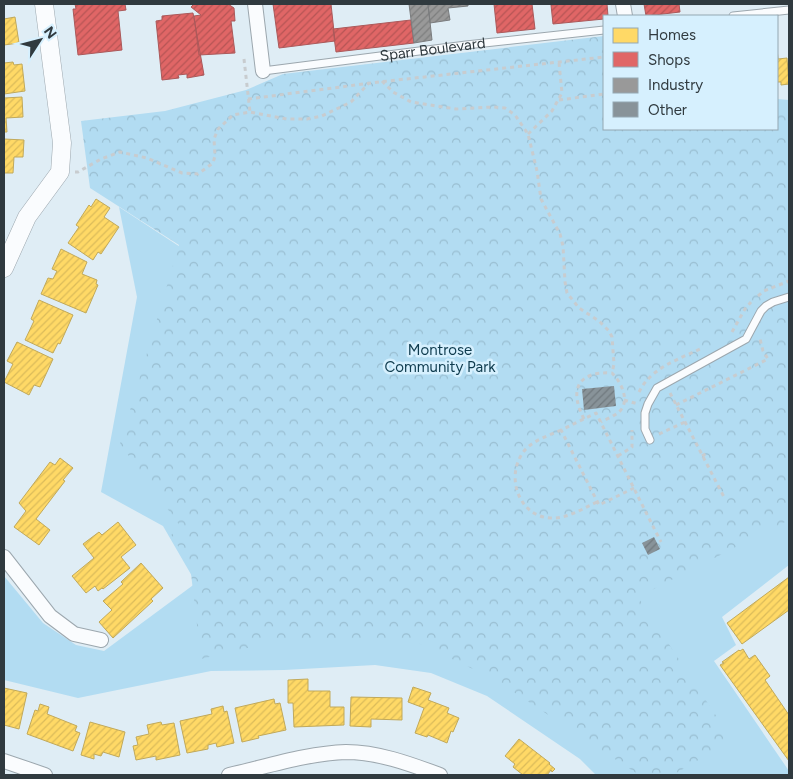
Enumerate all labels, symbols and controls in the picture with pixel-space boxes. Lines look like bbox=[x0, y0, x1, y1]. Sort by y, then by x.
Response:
north arrow bbox=[15, 15, 65, 65]
legend bbox=[603, 15, 778, 130]
text: N bbox=[40, 23, 60, 42]
text: Homes bbox=[648, 26, 696, 44]
street label: Sparr Boulevard bbox=[379, 34, 486, 65]
text: Shops bbox=[648, 51, 690, 69]
text: Industry bbox=[648, 76, 703, 94]
text: Other bbox=[648, 101, 687, 119]
park label: Montrose Community Park bbox=[384, 341, 496, 376]

